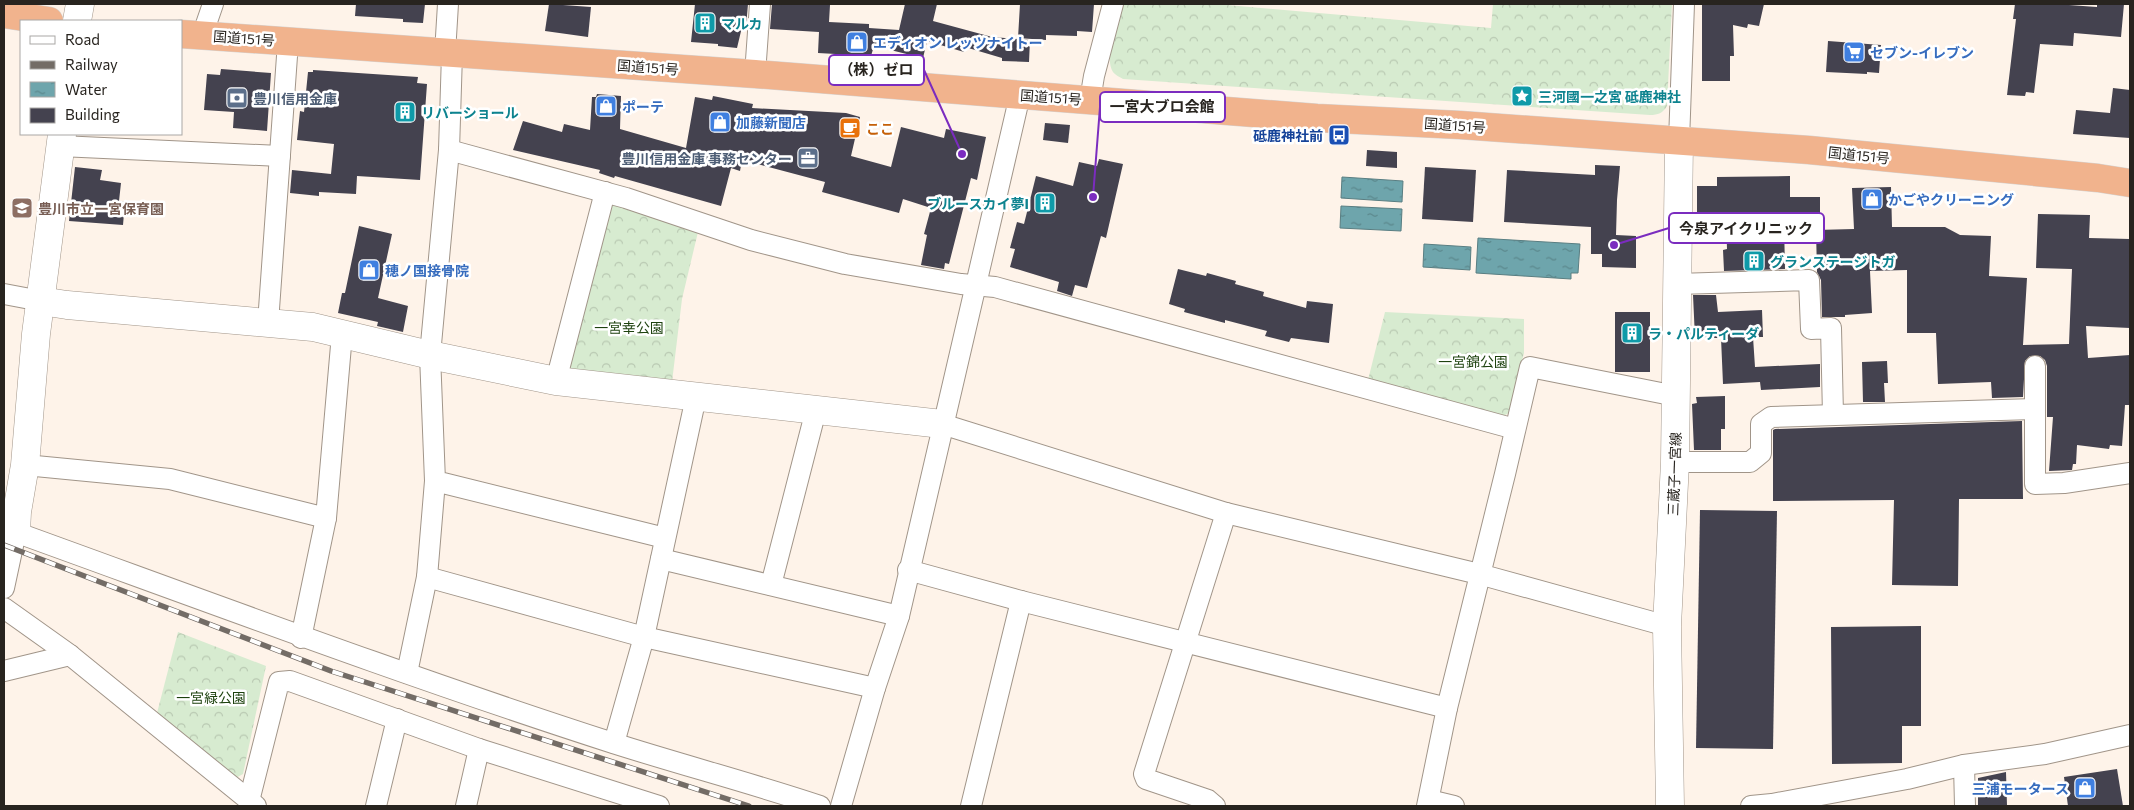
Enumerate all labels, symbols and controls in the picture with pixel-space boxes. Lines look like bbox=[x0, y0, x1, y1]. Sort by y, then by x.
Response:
building icon: マルカ bbox=[693, 11, 717, 35]
place label: マルカ bbox=[721, 15, 763, 32]
legend bbox=[20, 20, 182, 135]
street label: 国道151号 bbox=[212, 27, 276, 49]
text: Road bbox=[65, 30, 100, 48]
shop icon: エディオン レッツナイトー bbox=[845, 30, 869, 54]
place label: エディオン レッツナイトー bbox=[873, 34, 1043, 51]
supermarket icon: セブン-イレブン bbox=[1842, 40, 1866, 64]
place label: セブン-イレブン bbox=[1870, 44, 1974, 61]
text: Railway bbox=[65, 55, 118, 73]
callout: （株）ゼロ bbox=[829, 55, 924, 85]
street label: 国道151号 bbox=[616, 56, 680, 78]
text: （株）ゼロ bbox=[838, 60, 914, 78]
text: Water bbox=[65, 80, 107, 98]
place icon: 三河國一之宮 砥鹿神社 bbox=[1510, 84, 1534, 108]
bank icon: 豊川信用金庫 bbox=[225, 86, 249, 110]
street label: 国道151号 bbox=[1019, 86, 1083, 108]
place label: 三河國一之宮 砥鹿神社 bbox=[1538, 88, 1681, 105]
place label: 豊川信用金庫 bbox=[253, 90, 337, 107]
callout: 一宮大ブロ会館 bbox=[1100, 92, 1225, 122]
shop icon: ポーテ bbox=[594, 94, 618, 118]
text: 一宮大ブロ会館 bbox=[1109, 97, 1215, 115]
place label: ポーテ bbox=[622, 98, 664, 115]
building icon: リバーショール bbox=[393, 100, 417, 124]
place label: リバーショール bbox=[421, 104, 519, 121]
text: Building bbox=[65, 105, 120, 123]
shop icon: 加藤新聞店 bbox=[708, 110, 732, 134]
place label: 加藤新聞店 bbox=[736, 114, 806, 131]
street label: 国道151号 bbox=[1423, 114, 1487, 136]
cafe icon: ここ bbox=[838, 116, 862, 140]
place label: ここ bbox=[866, 120, 894, 137]
bus stop icon: 砥鹿神社前 bbox=[1327, 123, 1351, 147]
place label: 砥鹿神社前 bbox=[1253, 127, 1323, 144]
street label: 国道151号 bbox=[1827, 143, 1891, 167]
office icon: 豊川信用金庫 事務センター bbox=[796, 146, 820, 170]
place label: 豊川信用金庫 事務センター bbox=[621, 150, 792, 167]
shop icon: かごやクリーニング bbox=[1860, 187, 1884, 211]
building icon: ブルースカイ夢I bbox=[1033, 191, 1057, 215]
place label: かごやクリーニング bbox=[1888, 191, 2014, 208]
place label: ブルースカイ夢I bbox=[927, 195, 1029, 212]
school or university icon: 豊川市立一宮保育園 bbox=[10, 196, 34, 220]
place label: 豊川市立一宮保育園 bbox=[38, 200, 164, 217]
callout: 今泉アイクリニック bbox=[1669, 213, 1824, 243]
text: 今泉アイクリニック bbox=[1679, 219, 1813, 237]
building icon: グランステージトガ bbox=[1742, 249, 1766, 273]
place label: グランステージトガ bbox=[1770, 253, 1895, 270]
shop icon: 穂ノ国接骨院 bbox=[357, 258, 381, 282]
place label: 穂ノ国接骨院 bbox=[385, 262, 469, 279]
park label: 一宮幸公園 bbox=[594, 319, 664, 336]
building icon: ラ・パルティーダ bbox=[1620, 321, 1644, 345]
place label: ラ・パルティーダ bbox=[1648, 325, 1759, 342]
park label: 一宮錦公園 bbox=[1438, 353, 1508, 370]
street label: 三蔵子一宮線 bbox=[1664, 432, 1684, 516]
park label: 一宮緑公園 bbox=[176, 689, 246, 706]
shop icon: 三浦モータース bbox=[2073, 776, 2097, 800]
place label: 三浦モータース bbox=[1972, 780, 2069, 797]

